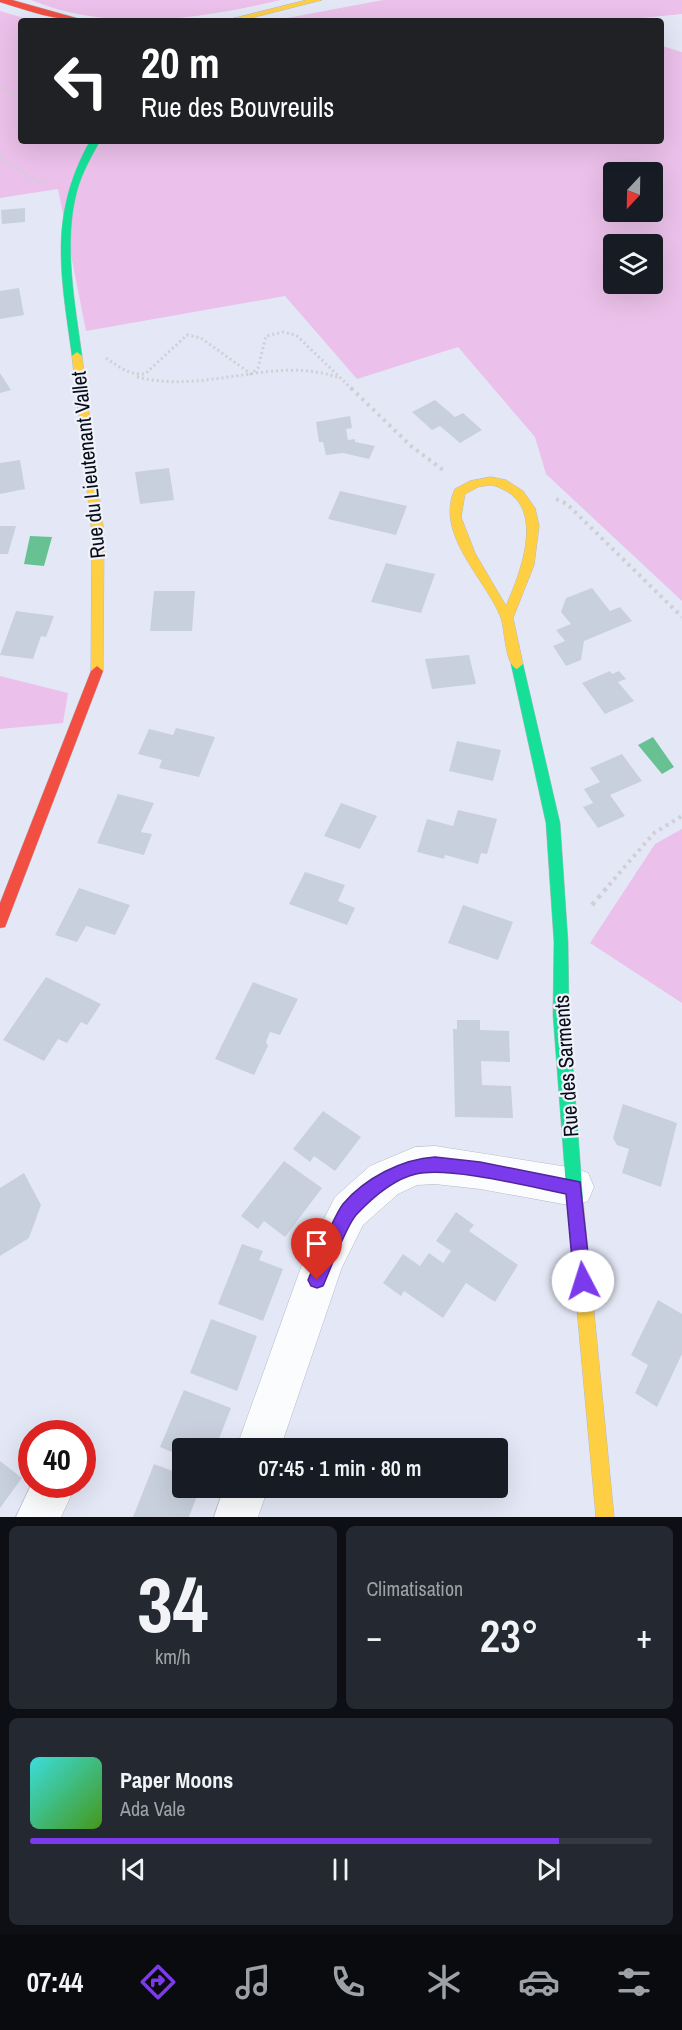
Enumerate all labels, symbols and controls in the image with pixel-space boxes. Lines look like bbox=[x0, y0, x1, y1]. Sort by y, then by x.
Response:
text: 20 m bbox=[141, 35, 220, 91]
icon: left bbox=[42, 42, 120, 120]
text: Rue des Bouvreuils bbox=[141, 89, 334, 125]
north arrow bbox=[603, 162, 663, 222]
map controls bbox=[603, 162, 663, 294]
button: layers bbox=[603, 234, 663, 294]
street label: Rue du Lieutenant Vallet bbox=[64, 370, 112, 560]
street label: Rue des Sarments bbox=[547, 994, 585, 1138]
pin bbox=[291, 1218, 342, 1280]
icon: arrive bbox=[300, 1227, 333, 1260]
position arrow bbox=[551, 1249, 615, 1313]
speed limit sign: 40 bbox=[18, 1420, 96, 1498]
text: 07:45 · 1 min · 80 m bbox=[258, 1453, 422, 1483]
text: 34 bbox=[137, 1551, 208, 1656]
text: Climatisation bbox=[367, 1575, 463, 1602]
text: 23° bbox=[480, 1605, 539, 1666]
text: − bbox=[367, 1614, 382, 1658]
text: + bbox=[636, 1614, 652, 1658]
text: km/h bbox=[155, 1643, 191, 1670]
text: Paper Moons bbox=[120, 1765, 233, 1795]
text: Ada Vale bbox=[120, 1795, 185, 1822]
icon: previous bbox=[117, 1853, 150, 1886]
icon: pause bbox=[324, 1853, 357, 1886]
icon: next bbox=[532, 1853, 565, 1886]
icon: directions bbox=[137, 1961, 179, 2003]
icon: music bbox=[232, 1961, 274, 2003]
icon: phone bbox=[327, 1961, 369, 2003]
icon: climate bbox=[423, 1961, 465, 2003]
icon: car bbox=[518, 1961, 560, 2003]
icon: filters bbox=[613, 1961, 655, 2003]
text: 07:44 bbox=[27, 1964, 83, 2000]

